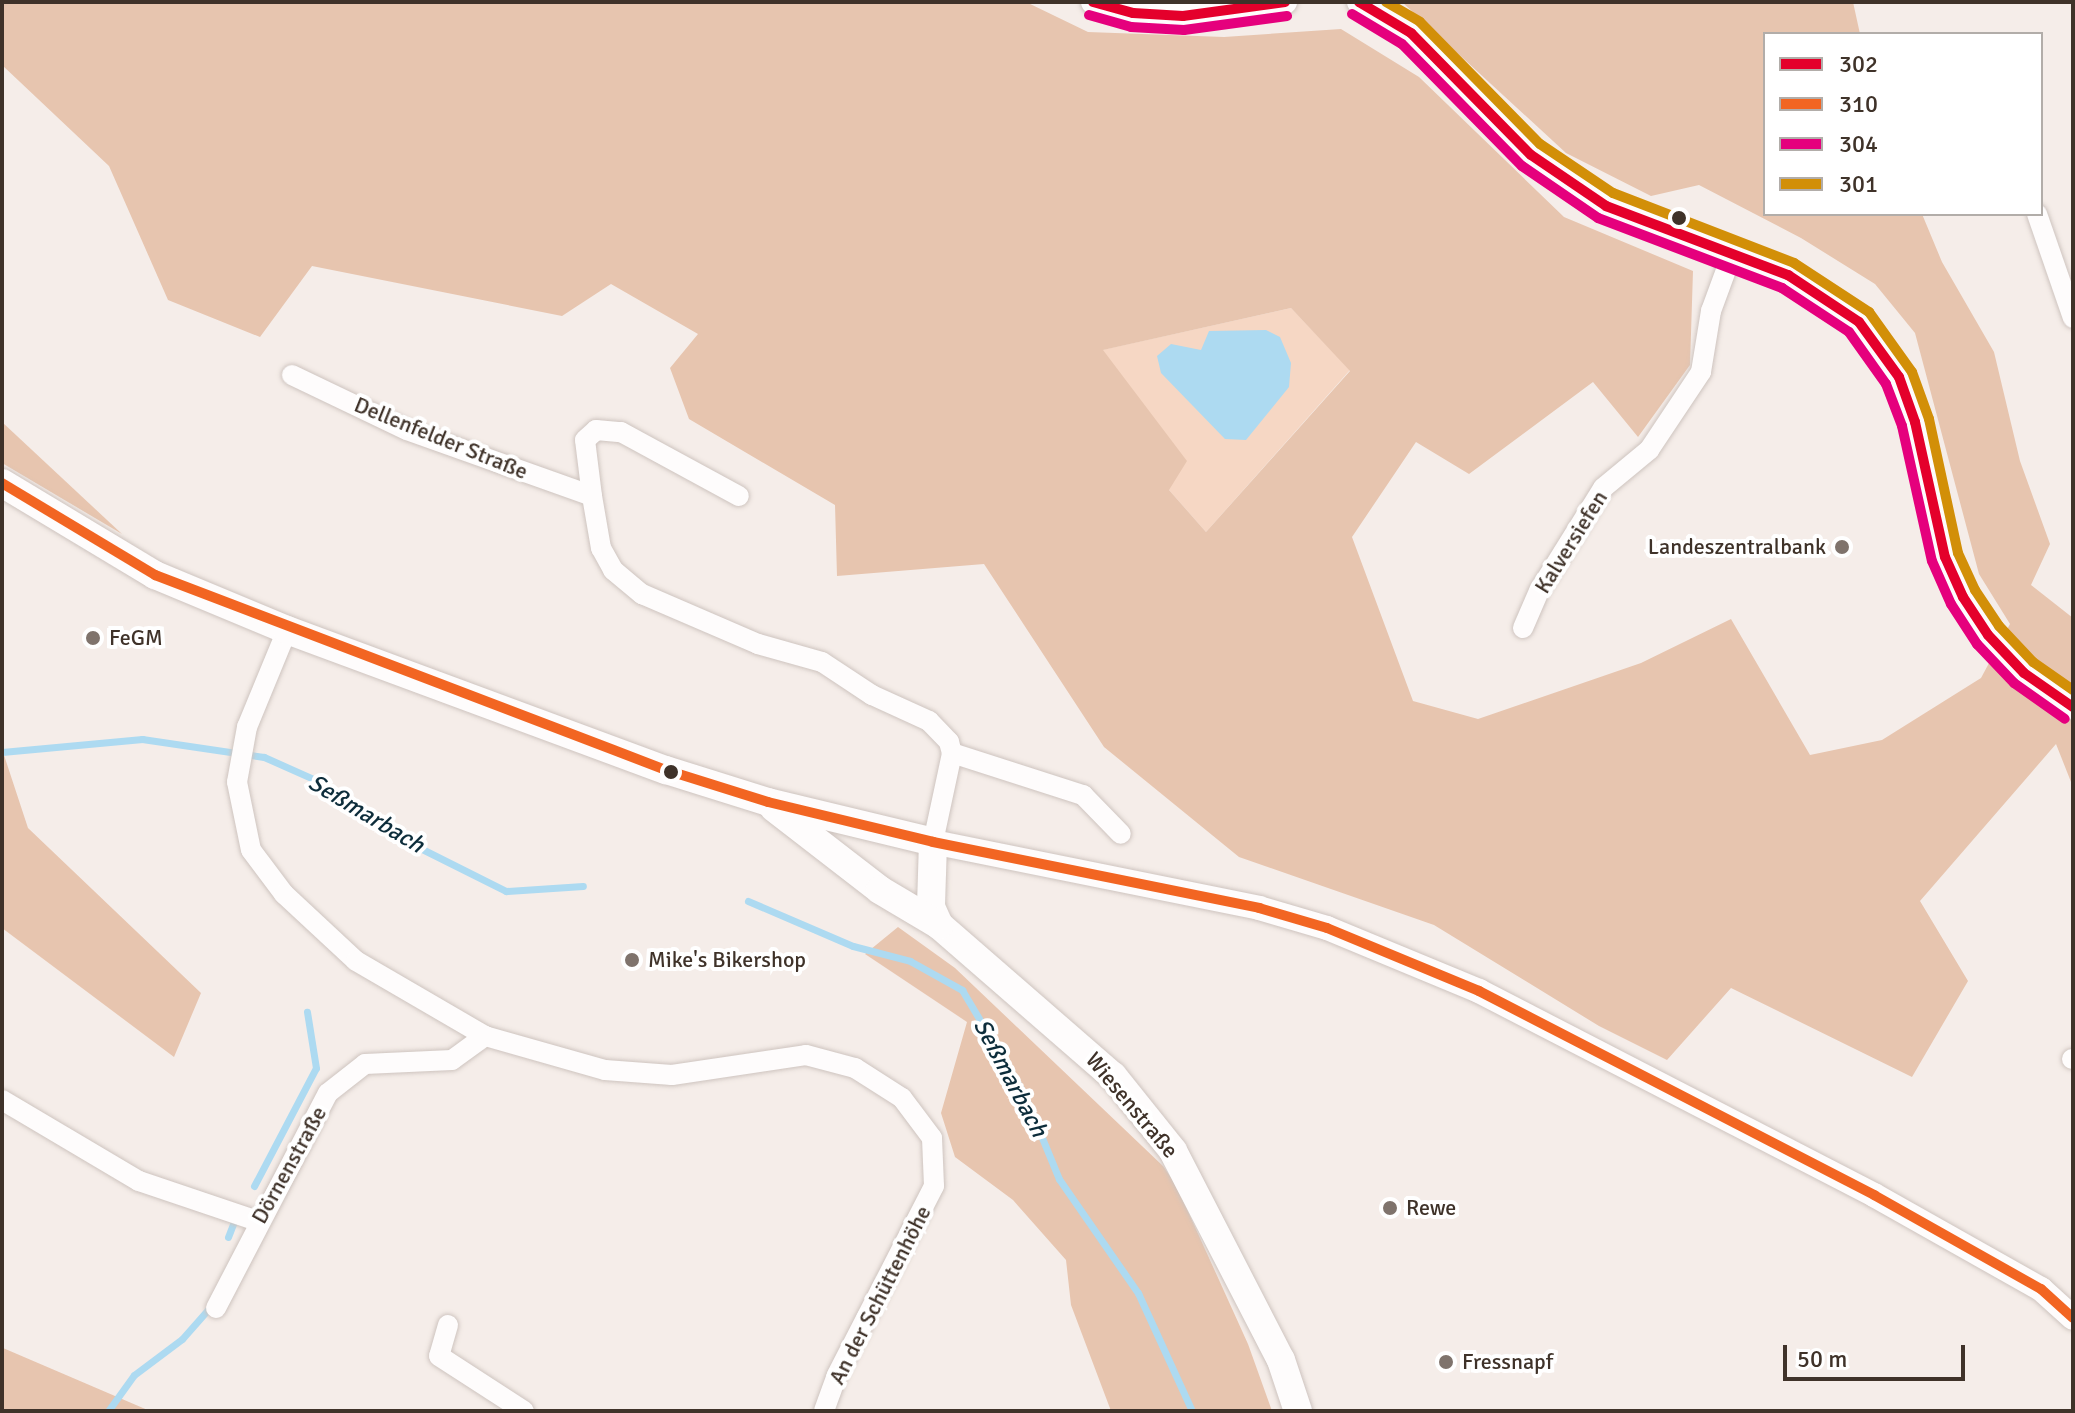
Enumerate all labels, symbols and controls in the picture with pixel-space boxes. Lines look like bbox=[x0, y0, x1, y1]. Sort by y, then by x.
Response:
legend bbox=[1763, 32, 2043, 216]
text: 302 bbox=[1839, 49, 1878, 79]
text: 310 bbox=[1839, 89, 1878, 119]
text: 304 bbox=[1839, 129, 1878, 159]
text: 301 bbox=[1839, 169, 1878, 199]
unlabelled marker bbox=[1671, 210, 1687, 226]
street label: Dellenfelder Straße bbox=[350, 391, 532, 485]
street label: Kalversiefen bbox=[1529, 486, 1613, 598]
place label: Landeszentralbank bbox=[1648, 534, 1826, 560]
marker: Landeszentralbank bbox=[1833, 538, 1851, 556]
place label: FeGM bbox=[109, 625, 163, 651]
marker: FeGM bbox=[84, 629, 102, 647]
unlabelled marker bbox=[663, 764, 679, 780]
water label: Seßmarbach bbox=[303, 768, 429, 860]
place label: Mike's Bikershop bbox=[648, 947, 806, 973]
marker: Mike's Bikershop bbox=[623, 951, 641, 969]
water label: Seßmarbach bbox=[967, 1014, 1053, 1142]
street label: Wiesenstraße bbox=[1080, 1047, 1184, 1163]
street label: Dörnenstraße bbox=[246, 1102, 332, 1228]
place label: Rewe bbox=[1406, 1195, 1456, 1221]
marker: Rewe bbox=[1381, 1199, 1399, 1217]
street label: An der Schüttenhöhe bbox=[823, 1201, 937, 1389]
scale bar bbox=[1787, 1329, 1969, 1379]
text: 50 m bbox=[1797, 1344, 1847, 1374]
place label: Fressnapf bbox=[1462, 1349, 1553, 1375]
marker: Fressnapf bbox=[1437, 1353, 1455, 1371]

